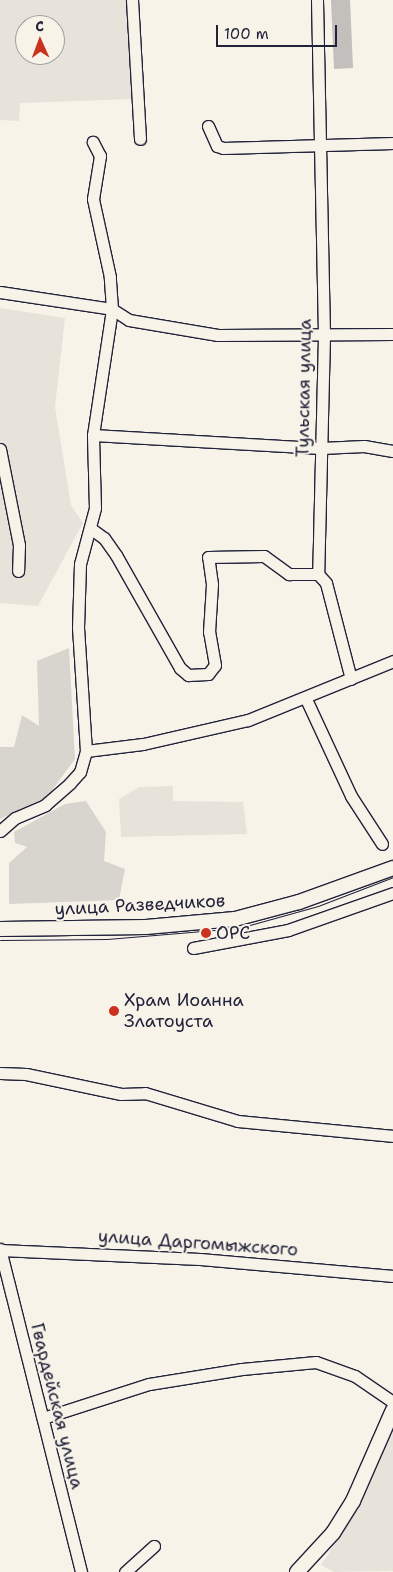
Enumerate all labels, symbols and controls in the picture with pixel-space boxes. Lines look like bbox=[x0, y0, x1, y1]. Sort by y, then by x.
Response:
north arrow bbox=[15, 15, 65, 65]
scale bar bbox=[218, 15, 339, 47]
text: С bbox=[35, 17, 44, 35]
text: 100 m bbox=[224, 24, 269, 44]
street label: Тульская улица bbox=[292, 319, 316, 457]
street label: улица Разведчиков bbox=[54, 890, 226, 920]
place label: ОРС bbox=[216, 922, 250, 944]
marker: ОРС bbox=[200, 927, 212, 939]
place label: Храм Иоанна Златоуста bbox=[124, 990, 244, 1032]
marker: Храм Иоанна Златоуста bbox=[108, 1005, 120, 1017]
street label: улица Даргомыжского bbox=[97, 1225, 299, 1261]
street label: Гвардейская улица bbox=[26, 1321, 88, 1491]

